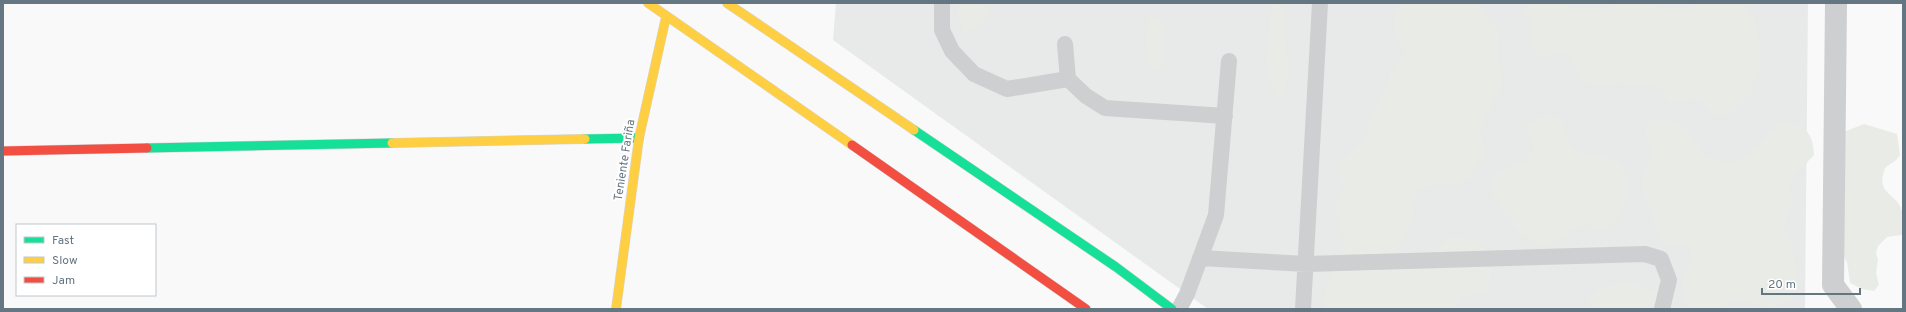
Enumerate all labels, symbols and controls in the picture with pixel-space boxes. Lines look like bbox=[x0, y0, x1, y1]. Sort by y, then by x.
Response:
street label: Teniente Fariña bbox=[611, 118, 639, 202]
legend bbox=[16, 224, 156, 296]
text: Fast bbox=[52, 233, 74, 249]
text: Slow bbox=[52, 253, 78, 269]
scale bar bbox=[1762, 270, 1860, 296]
text: Jam bbox=[52, 273, 75, 289]
text: 20 m bbox=[1768, 277, 1796, 293]

